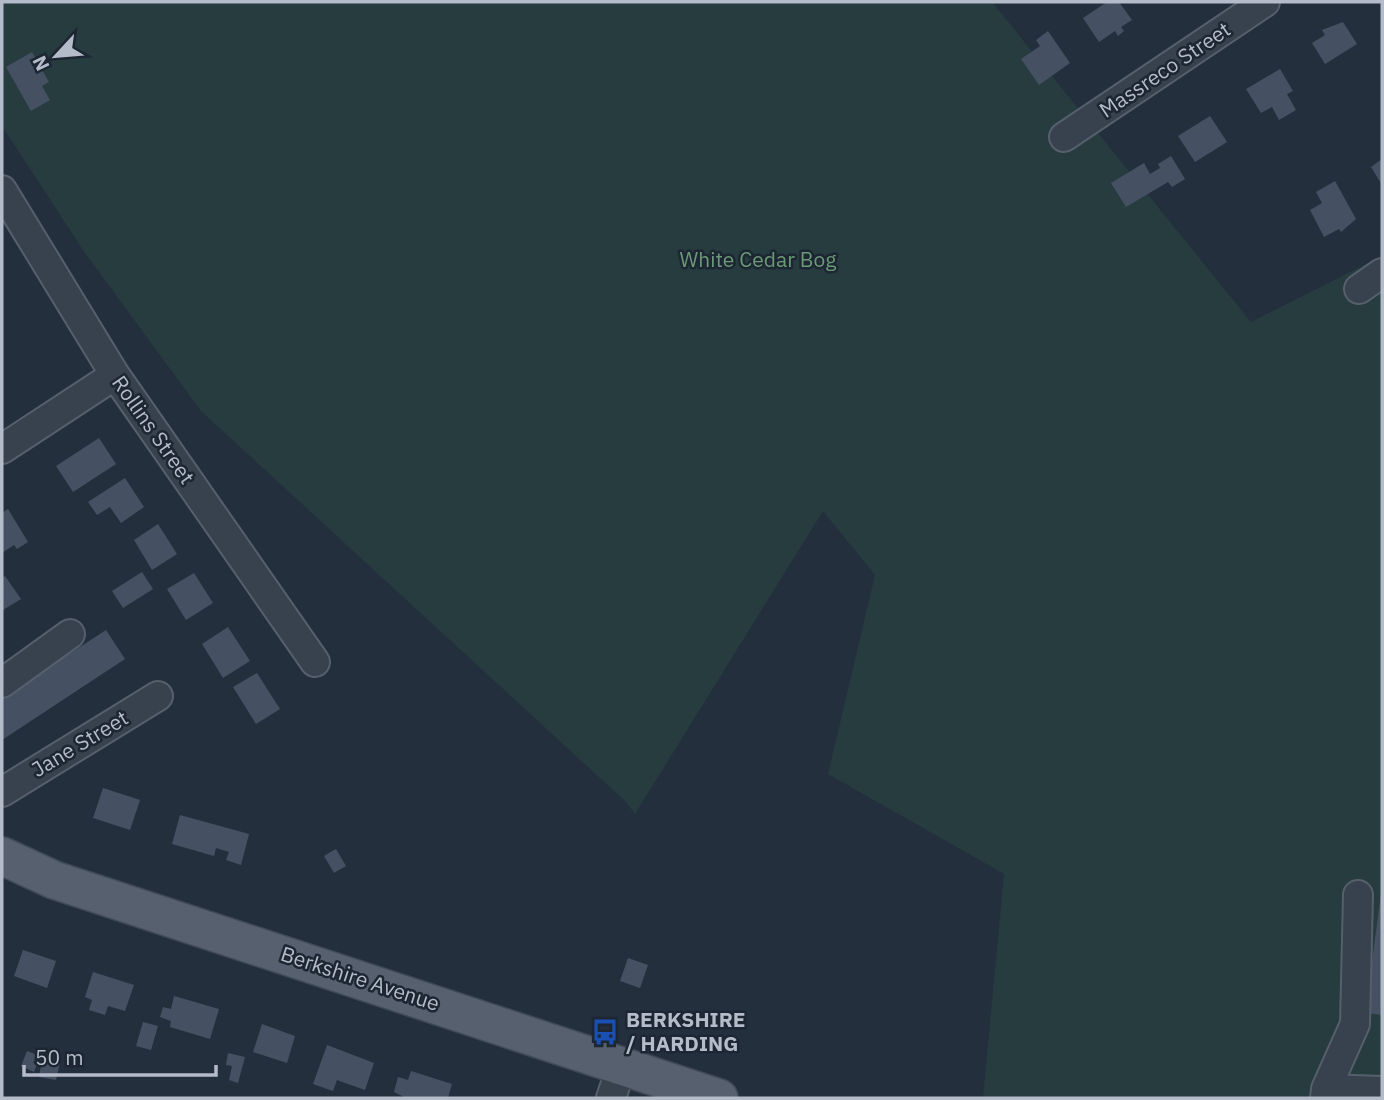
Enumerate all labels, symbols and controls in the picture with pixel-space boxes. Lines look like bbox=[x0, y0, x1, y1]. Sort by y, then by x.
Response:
street label: Massreco Street bbox=[1093, 15, 1235, 123]
north arrow bbox=[21, 21, 91, 91]
text: N bbox=[27, 52, 55, 75]
park label: White Cedar Bog bbox=[680, 245, 836, 273]
street label: Rollins Street bbox=[106, 370, 201, 489]
street label: Jane Street bbox=[26, 703, 133, 783]
street label: Berkshire Avenue bbox=[277, 939, 443, 1017]
place label: BERKSHIRE / HARDING bbox=[626, 1005, 746, 1057]
bus stop icon: BERKSHIRE / HARDING bbox=[590, 1017, 620, 1047]
scale bar bbox=[24, 1034, 217, 1078]
text: 50 m bbox=[35, 1043, 84, 1071]

